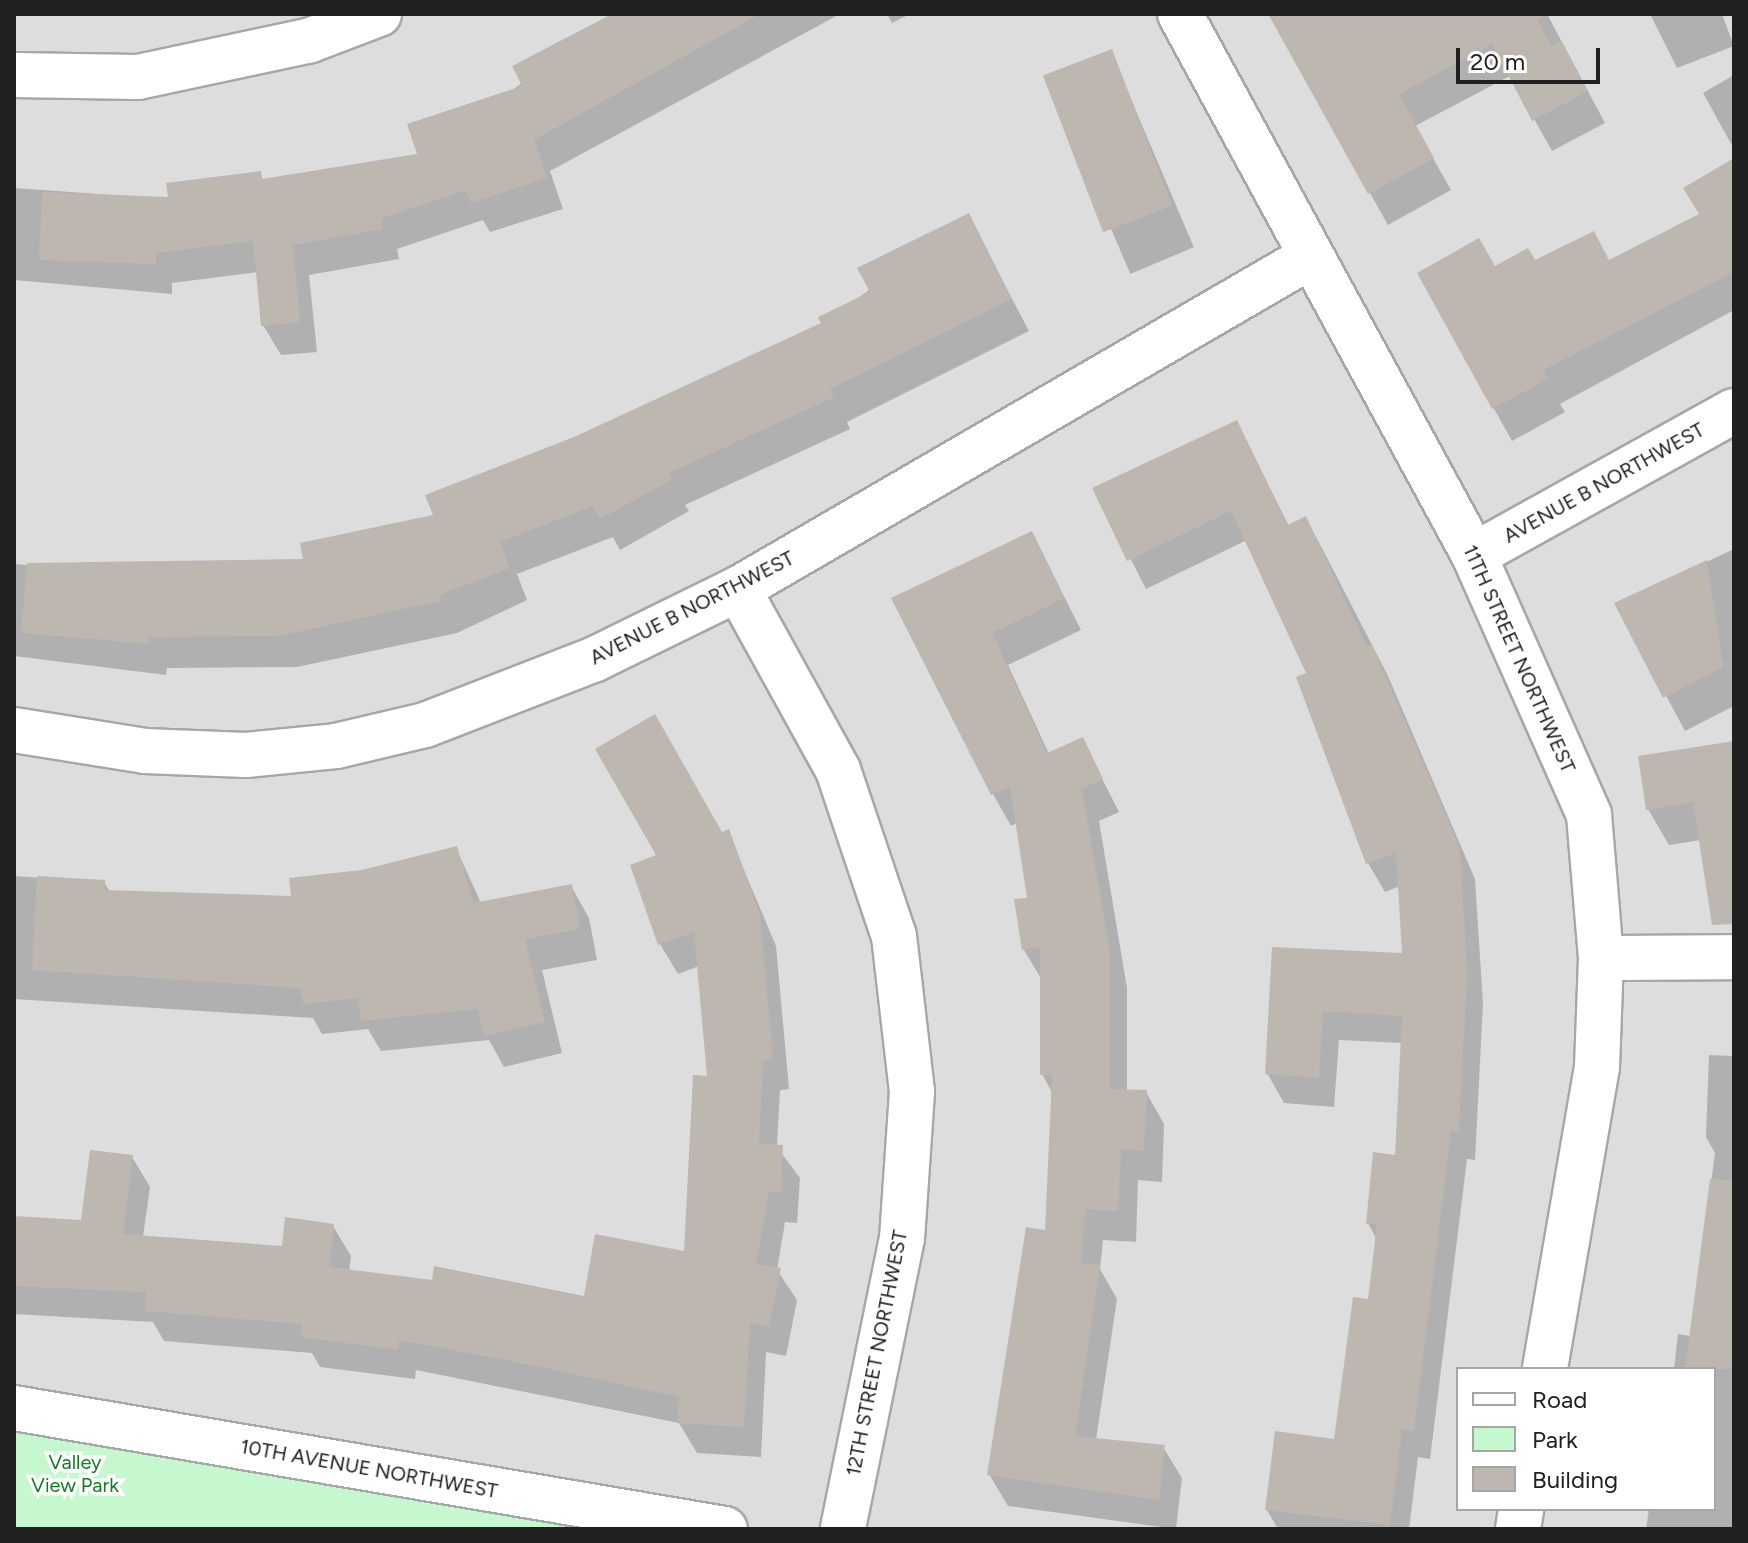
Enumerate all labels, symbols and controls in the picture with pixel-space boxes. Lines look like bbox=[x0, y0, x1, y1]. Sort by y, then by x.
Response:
scale bar bbox=[1460, 32, 1604, 82]
text: 20 m bbox=[1470, 47, 1525, 76]
street label: AVENUE B NORTHWEST bbox=[1499, 418, 1709, 548]
street label: 11TH STREET NORTHWEST bbox=[1458, 541, 1580, 777]
street label: AVENUE B NORTHWEST bbox=[586, 546, 798, 670]
street label: 12TH STREET NORTHWEST bbox=[841, 1228, 913, 1478]
legend bbox=[1456, 1367, 1716, 1511]
text: Road bbox=[1532, 1385, 1587, 1414]
text: Park bbox=[1532, 1425, 1578, 1454]
street label: 10TH AVENUE NORTHWEST bbox=[239, 1435, 499, 1503]
park label: Valley View Park bbox=[31, 1450, 119, 1497]
text: Building bbox=[1532, 1465, 1618, 1494]

